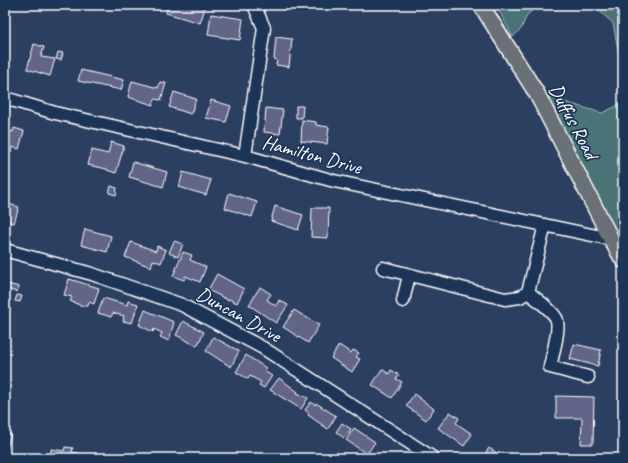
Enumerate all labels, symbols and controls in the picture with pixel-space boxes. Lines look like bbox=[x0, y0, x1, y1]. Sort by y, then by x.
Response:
street label: Duffus Road bbox=[543, 79, 605, 166]
street label: Hamilton Drive bbox=[260, 129, 366, 180]
street label: Duncan Drive bbox=[192, 281, 287, 349]

